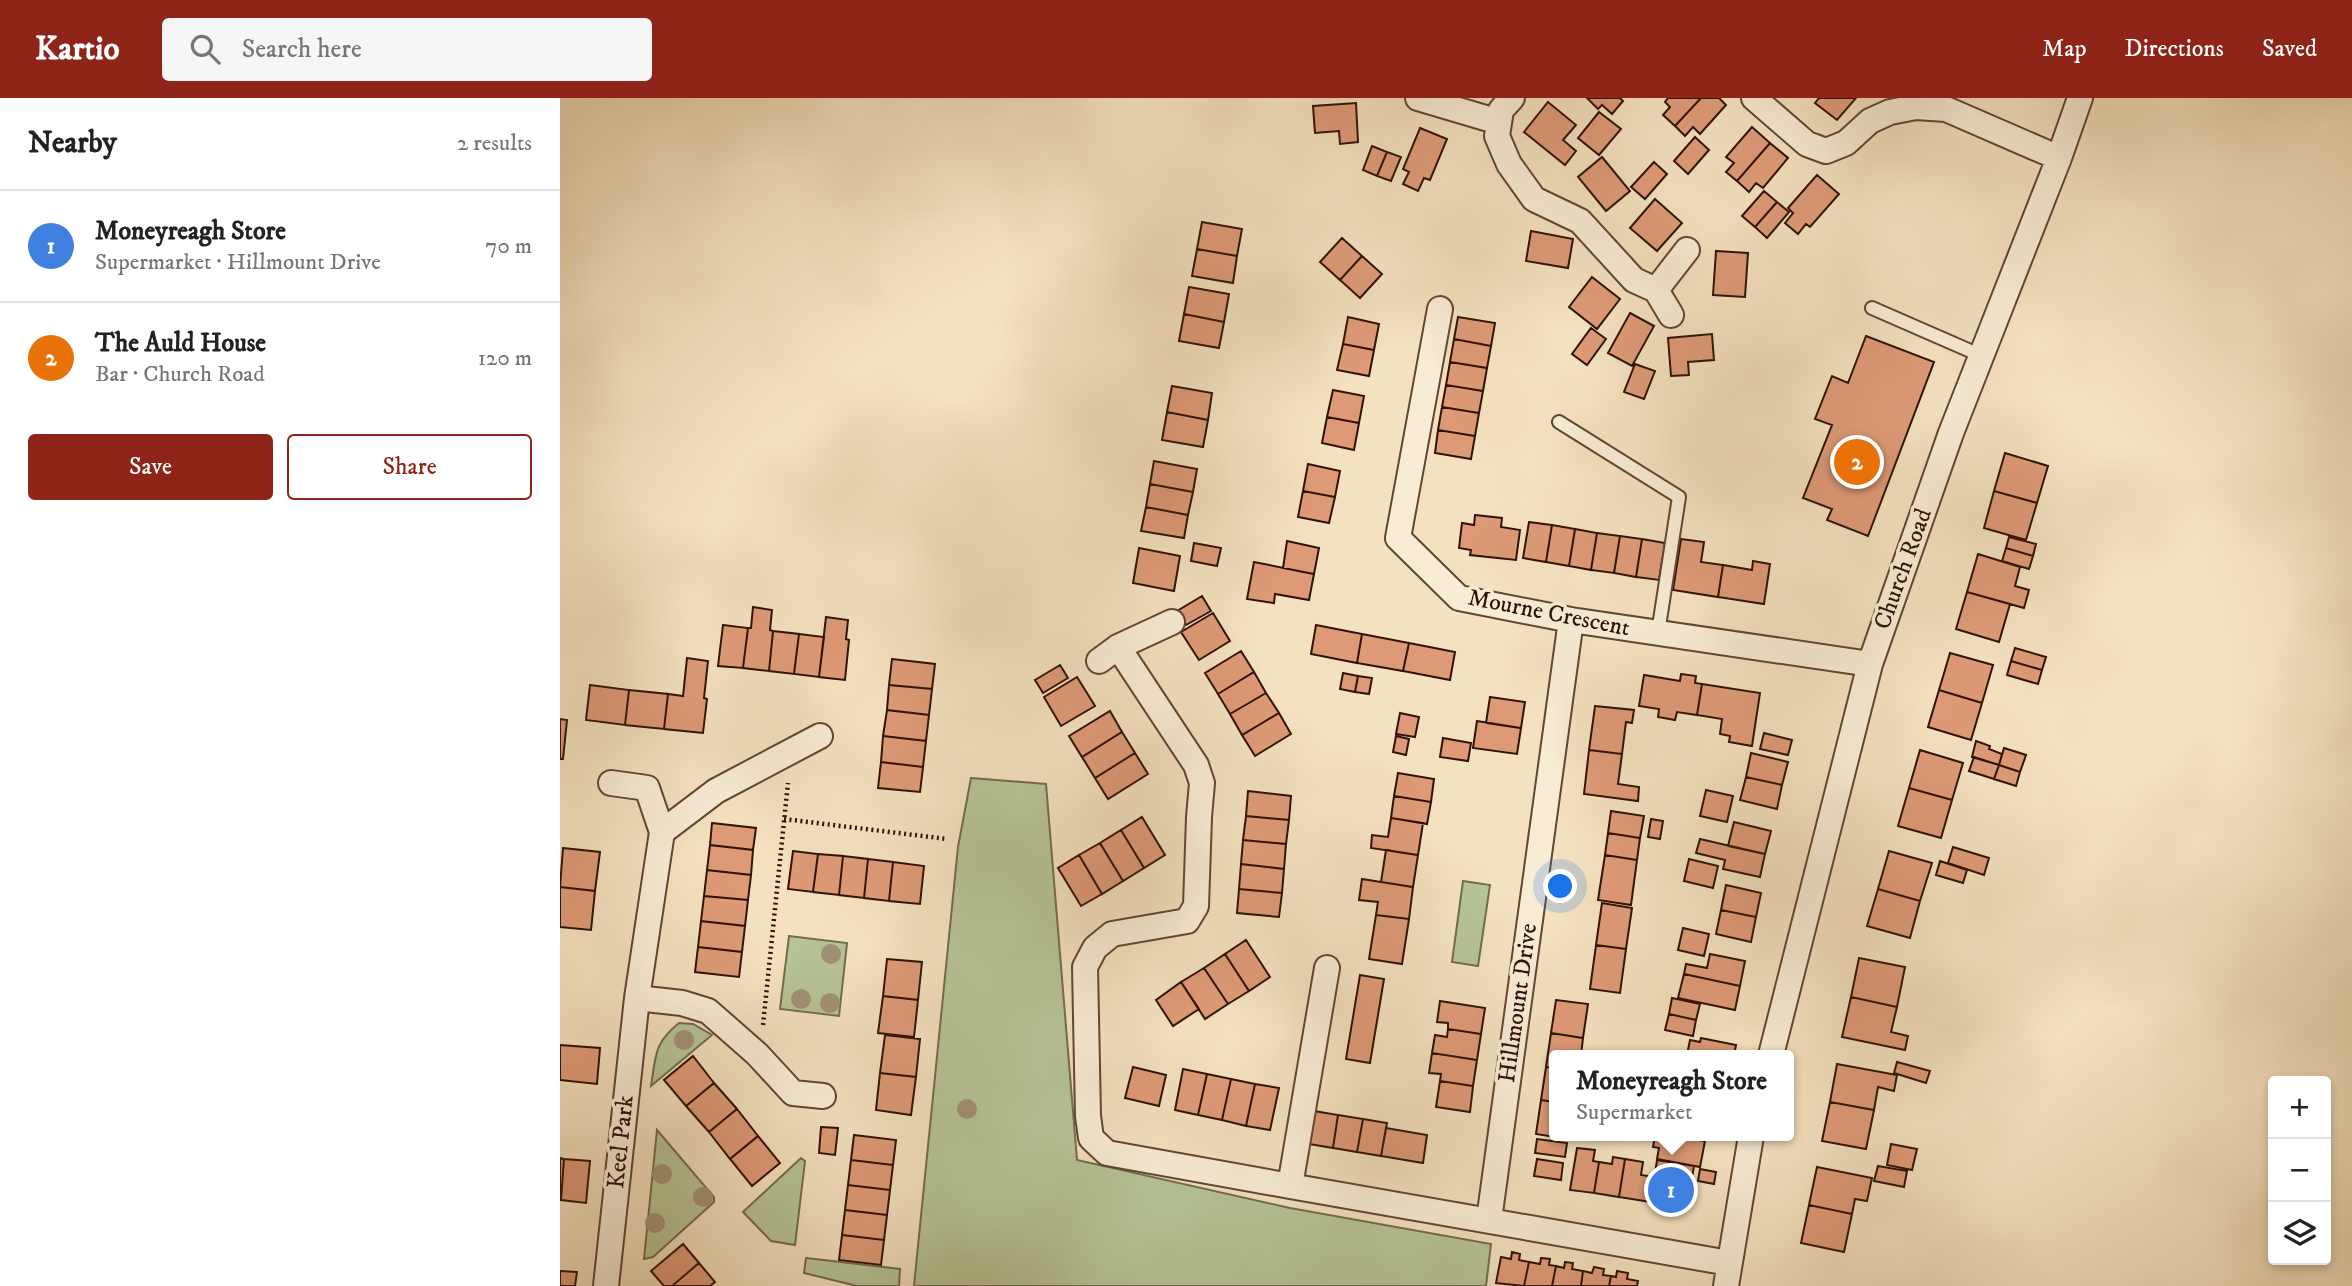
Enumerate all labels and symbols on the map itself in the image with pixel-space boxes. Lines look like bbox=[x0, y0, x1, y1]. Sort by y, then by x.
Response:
pin: 2 bbox=[1834, 436, 1880, 488]
street label: Church Road bbox=[1867, 504, 1939, 634]
street label: Mourne Crescent bbox=[1465, 583, 1633, 643]
your location bbox=[1543, 869, 1577, 903]
street label: Hillmount Drive bbox=[1492, 921, 1544, 1085]
street label: Keel Park bbox=[601, 1094, 641, 1190]
pin: 1 bbox=[1648, 1164, 1694, 1216]

